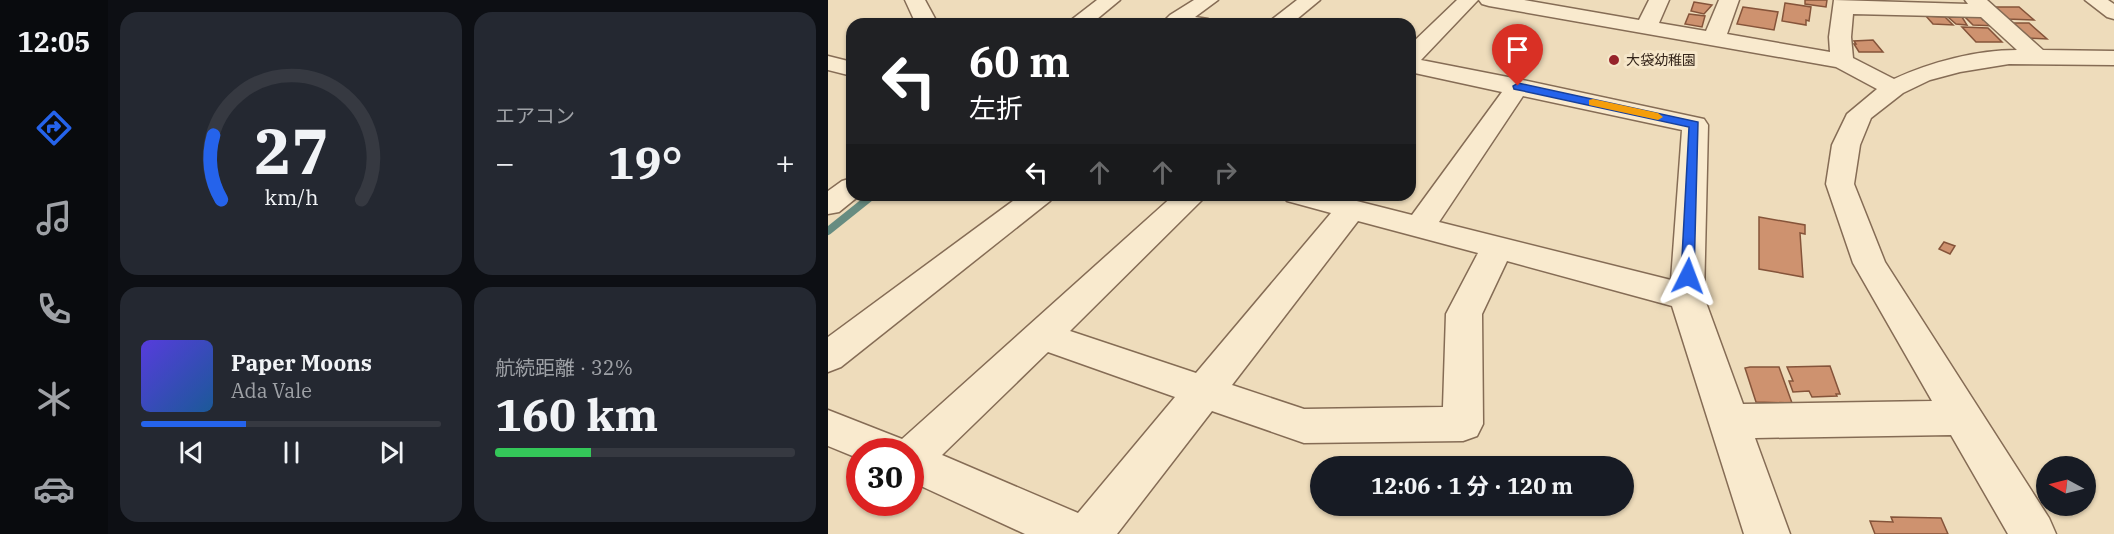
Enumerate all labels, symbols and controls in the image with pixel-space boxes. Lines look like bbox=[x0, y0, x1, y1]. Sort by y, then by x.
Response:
text: 12:05 bbox=[18, 24, 90, 59]
pin bbox=[1492, 24, 1543, 86]
icon: arrive bbox=[1501, 33, 1534, 66]
text: 60 m bbox=[969, 34, 1070, 89]
icon: left bbox=[870, 42, 948, 120]
place label: 大袋幼稚園 bbox=[1626, 51, 1696, 69]
marker: 大袋幼稚園 bbox=[1607, 53, 1621, 67]
text: 左折 bbox=[969, 90, 1023, 125]
text: エアコン bbox=[495, 102, 575, 129]
icon: directions bbox=[33, 107, 75, 149]
text: 27 bbox=[254, 110, 328, 191]
text: 19° bbox=[607, 133, 683, 191]
text: − bbox=[495, 141, 515, 184]
text: + bbox=[775, 141, 795, 184]
icon: left bbox=[1020, 156, 1053, 189]
icon: ahead bbox=[1083, 156, 1116, 189]
icon: ahead bbox=[1146, 156, 1179, 189]
icon: right bbox=[1209, 156, 1242, 189]
text: km/h bbox=[264, 184, 318, 212]
icon: music bbox=[33, 197, 75, 239]
position arrow bbox=[1656, 244, 1720, 308]
icon: phone bbox=[33, 288, 75, 330]
text: Paper Moons bbox=[231, 348, 372, 377]
text: 航続距離 · 32% bbox=[495, 354, 633, 381]
text: Ada Vale bbox=[231, 377, 312, 404]
icon: climate bbox=[33, 378, 75, 420]
text: 160 km bbox=[495, 385, 658, 443]
icon: previous bbox=[175, 436, 208, 469]
icon: pause bbox=[275, 436, 308, 469]
icon: next bbox=[375, 436, 408, 469]
speed limit sign: 30 bbox=[846, 438, 924, 516]
north arrow bbox=[2036, 456, 2096, 516]
map controls bbox=[2036, 456, 2096, 516]
icon: car bbox=[33, 468, 75, 510]
text: 12:06 · 1 分 · 120 m bbox=[1371, 471, 1573, 500]

